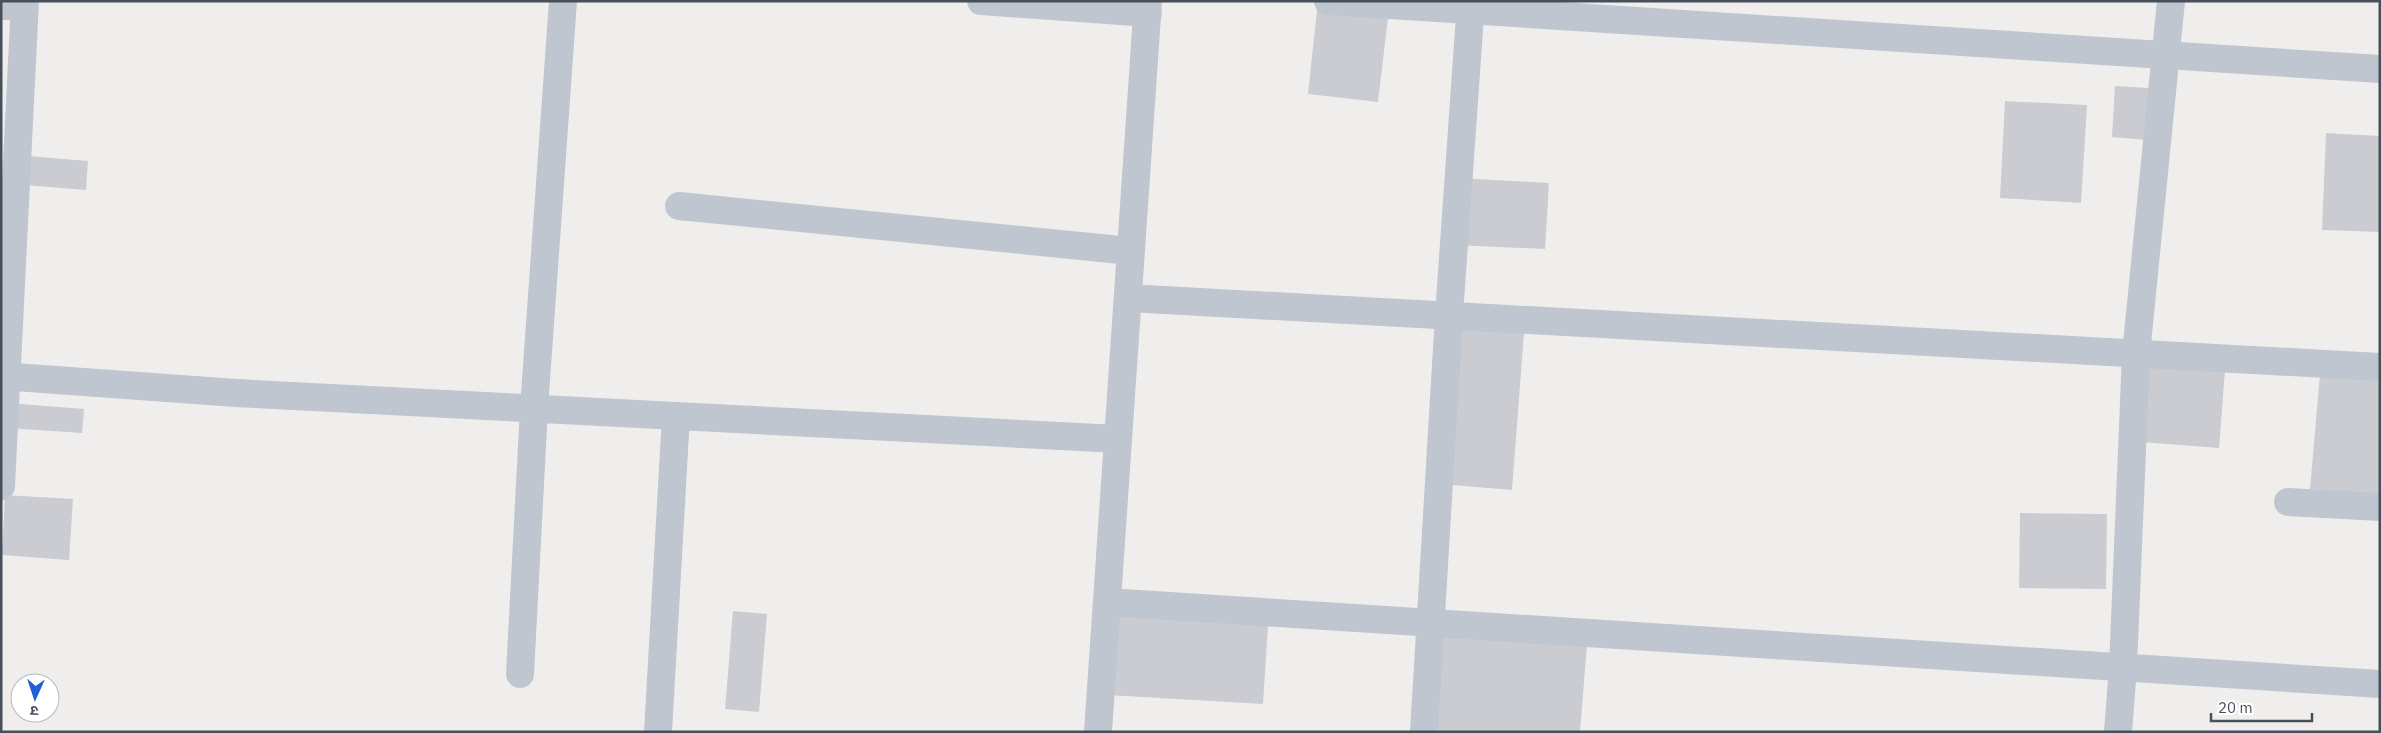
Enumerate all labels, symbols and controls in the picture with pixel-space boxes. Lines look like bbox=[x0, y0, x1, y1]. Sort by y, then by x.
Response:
north arrow bbox=[10, 673, 60, 723]
scale bar bbox=[2211, 690, 2312, 722]
text: 20 m bbox=[2218, 698, 2253, 717]
text: उ bbox=[29, 702, 39, 720]

